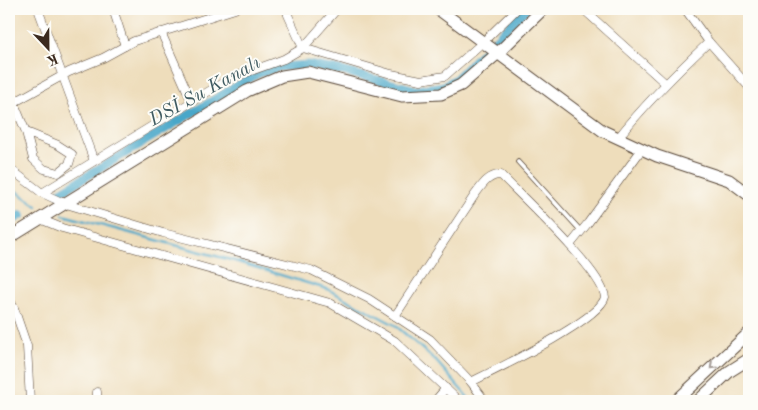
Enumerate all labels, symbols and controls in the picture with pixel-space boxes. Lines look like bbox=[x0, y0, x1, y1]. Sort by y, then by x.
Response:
north arrow bbox=[22, 22, 72, 72]
water label: DSİ Su Kanalı bbox=[143, 50, 264, 131]
text: K bbox=[45, 51, 60, 68]
one-way arrow bbox=[710, 360, 719, 369]

